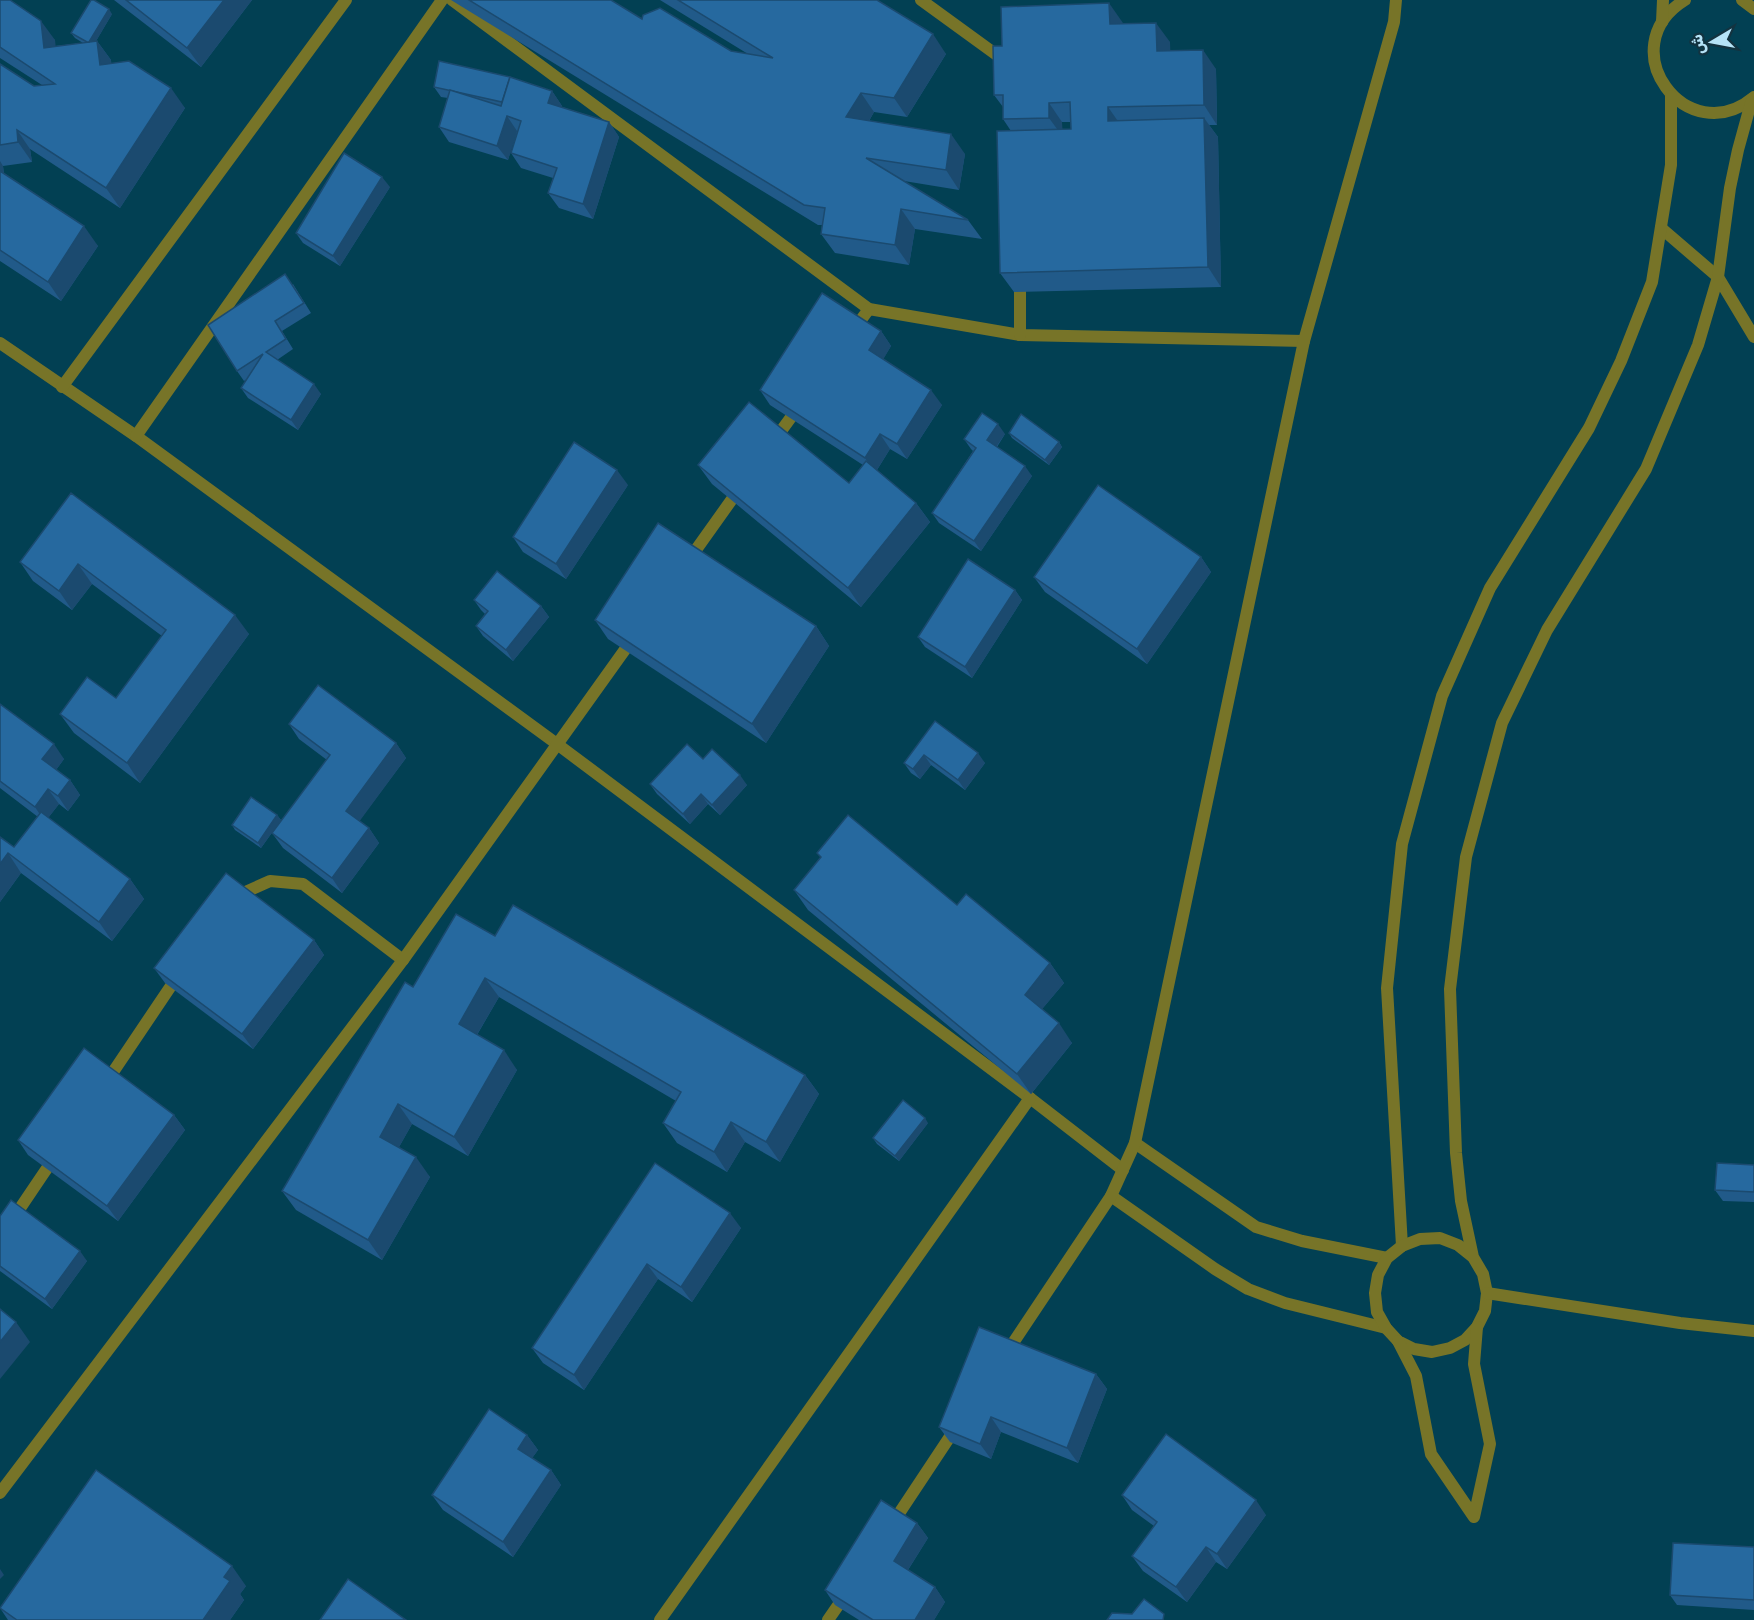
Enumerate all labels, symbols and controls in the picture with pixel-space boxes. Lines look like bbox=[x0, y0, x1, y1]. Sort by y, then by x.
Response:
north arrow bbox=[1682, 12, 1742, 72]
text: ش bbox=[1687, 33, 1709, 56]

